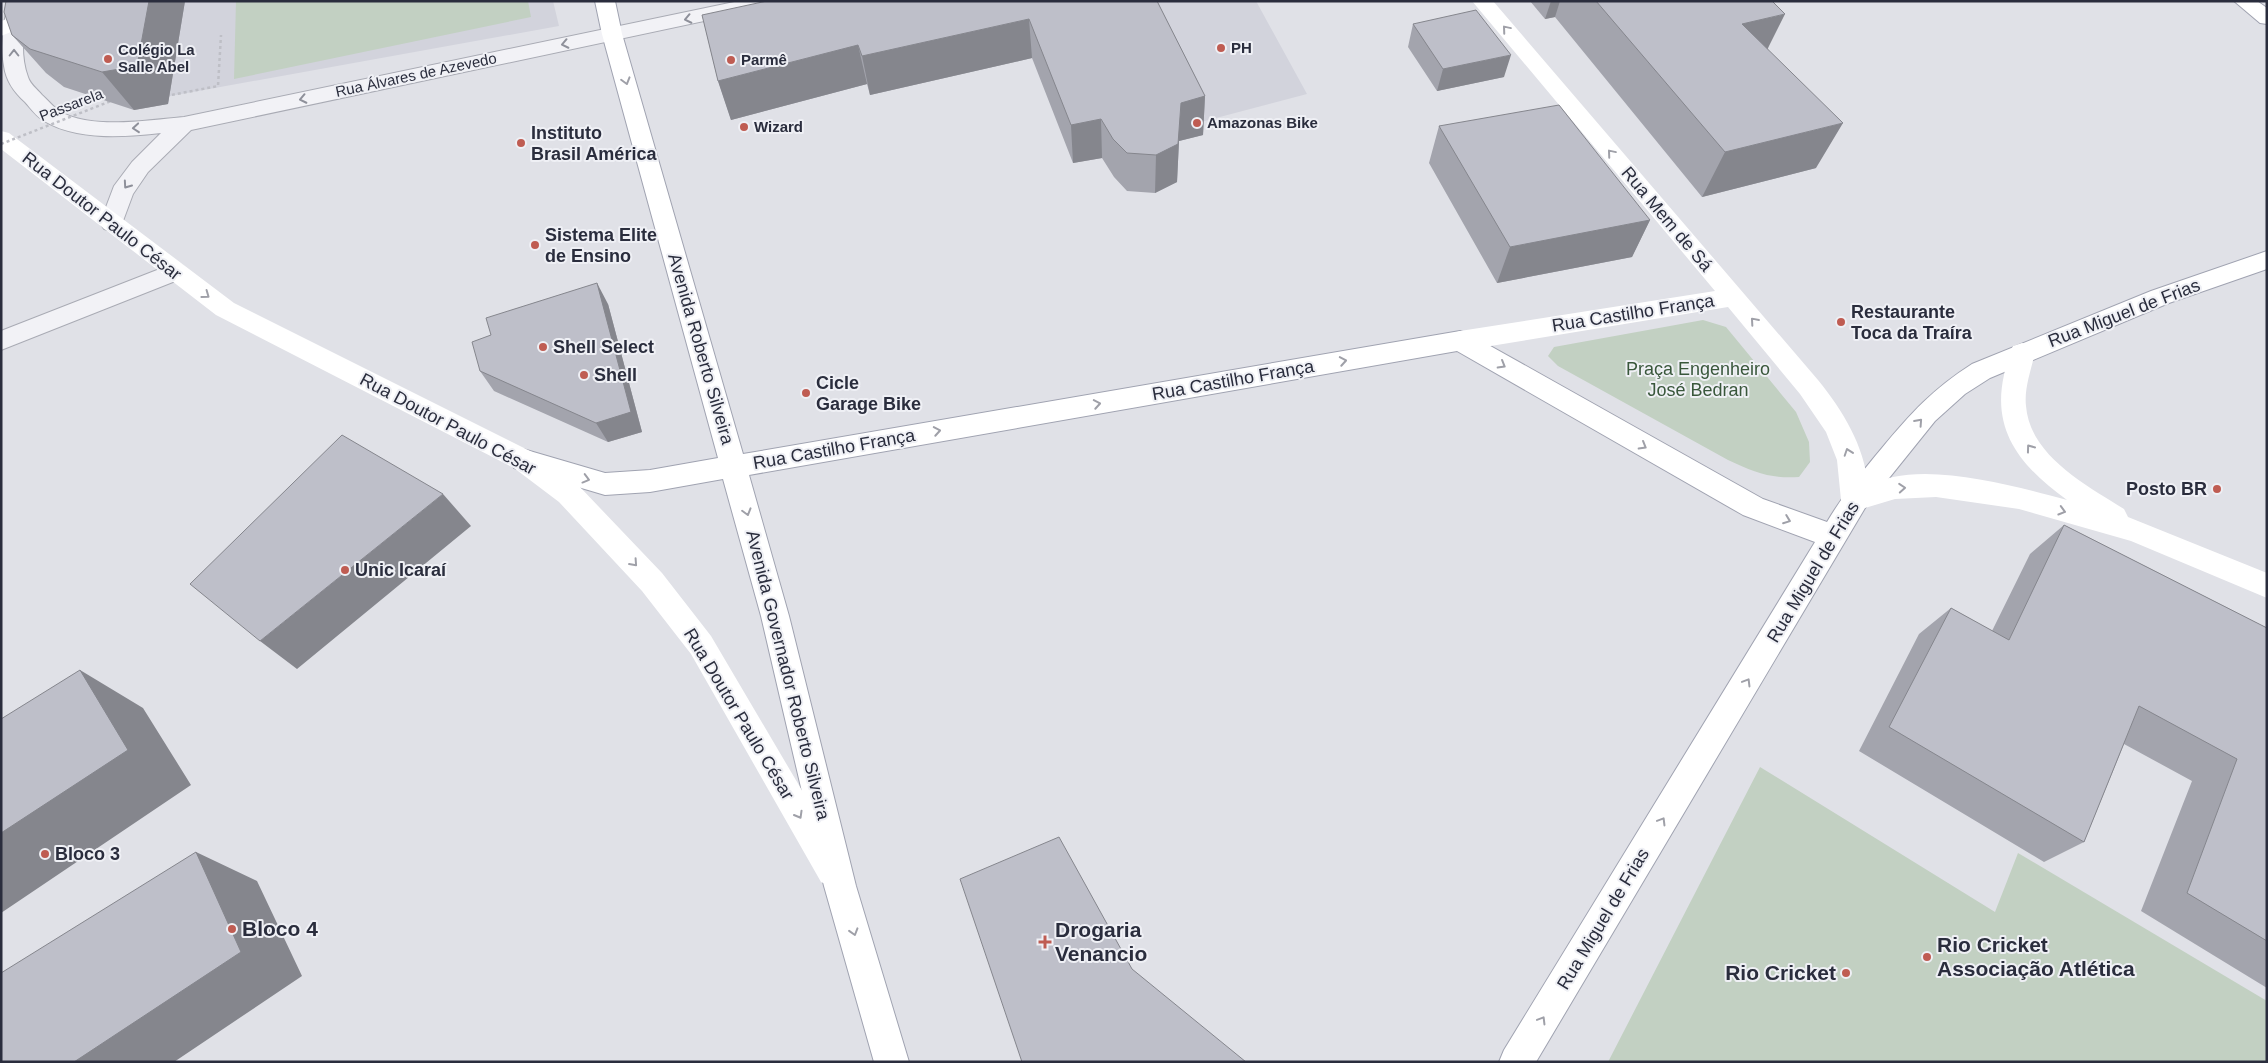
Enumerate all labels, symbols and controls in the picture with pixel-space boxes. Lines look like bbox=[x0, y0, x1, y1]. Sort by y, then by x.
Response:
one-way arrow bbox=[683, 13, 692, 24]
one-way arrow bbox=[1503, 26, 1511, 35]
one-way arrow bbox=[560, 38, 569, 49]
place label: PH bbox=[1231, 39, 1252, 56]
place label: Colégio La Salle Abel bbox=[118, 41, 195, 75]
marker: PH bbox=[1215, 42, 1227, 54]
one-way arrow bbox=[9, 49, 19, 56]
street label: Rua Álvares de Azevedo bbox=[334, 49, 498, 100]
place label: Parmê bbox=[741, 51, 787, 68]
marker: Colégio La Salle Abel bbox=[102, 53, 114, 65]
marker: Parmê bbox=[725, 54, 737, 66]
one-way arrow bbox=[620, 76, 630, 85]
street label: Passarela bbox=[37, 84, 106, 124]
one-way arrow bbox=[298, 93, 307, 104]
place label: Amazonas Bike bbox=[1207, 114, 1318, 131]
marker: Amazonas Bike bbox=[1191, 117, 1203, 129]
place label: Wizard bbox=[754, 118, 803, 135]
marker: Wizard bbox=[738, 121, 750, 133]
one-way arrow bbox=[131, 122, 139, 133]
place label: Instituto Brasil América bbox=[531, 123, 657, 164]
marker: Instituto Brasil América bbox=[515, 137, 527, 149]
street label: Rua Doutor Paulo César bbox=[19, 148, 185, 284]
one-way arrow bbox=[1608, 150, 1616, 159]
street label: Rua Mem de Sá bbox=[1618, 163, 1717, 276]
one-way arrow bbox=[124, 179, 133, 189]
place label: Sistema Elite de Ensino bbox=[545, 225, 657, 266]
marker: Sistema Elite de Ensino bbox=[529, 239, 541, 251]
street label: Avenida Roberto Silveira bbox=[664, 251, 738, 448]
street label: Rua Miguel de Frias bbox=[2045, 275, 2203, 351]
one-way arrow bbox=[200, 289, 210, 298]
street label: Rua Castilho França bbox=[1550, 290, 1717, 336]
place label: Restaurante Toca da Traíra bbox=[1851, 302, 1973, 343]
marker: Restaurante Toca da Traíra bbox=[1835, 316, 1847, 328]
one-way arrow bbox=[1751, 318, 1760, 327]
place label: Shell Select bbox=[553, 337, 654, 357]
marker: Shell Select bbox=[537, 341, 549, 353]
street label: Rua Castilho França bbox=[1150, 356, 1316, 404]
one-way arrow bbox=[1339, 356, 1348, 366]
one-way arrow bbox=[1497, 358, 1506, 368]
park label: Praça Engenheiro José Bedran bbox=[1626, 359, 1770, 400]
place label: Shell bbox=[594, 365, 637, 385]
street label: Rua Doutor Paulo César bbox=[357, 369, 539, 479]
marker: Shell bbox=[578, 369, 590, 381]
place label: Cicle Garage Bike bbox=[816, 373, 921, 414]
marker: Cicle Garage Bike bbox=[800, 387, 812, 399]
one-way arrow bbox=[1093, 399, 1101, 409]
one-way arrow bbox=[1913, 418, 1922, 427]
street label: Rua Castilho França bbox=[751, 425, 917, 473]
one-way arrow bbox=[932, 427, 941, 437]
one-way arrow bbox=[1638, 439, 1647, 449]
one-way arrow bbox=[2027, 444, 2036, 454]
one-way arrow bbox=[1843, 449, 1853, 457]
one-way arrow bbox=[582, 474, 590, 484]
place label: Posto BR bbox=[2126, 479, 2207, 499]
one-way arrow bbox=[1899, 482, 1907, 493]
marker: Posto BR bbox=[2211, 483, 2223, 495]
street label: Rua Miguel de Frias bbox=[1763, 498, 1863, 646]
one-way arrow bbox=[2057, 505, 2066, 515]
one-way arrow bbox=[741, 508, 751, 516]
one-way arrow bbox=[1783, 515, 1791, 525]
street label: Avenida Governador Roberto Silveira bbox=[742, 528, 834, 823]
one-way arrow bbox=[628, 557, 637, 566]
place label: Unic Icaraí bbox=[355, 560, 447, 580]
marker: Unic Icaraí bbox=[339, 564, 351, 576]
street label: Rua Doutor Paulo César bbox=[680, 625, 798, 803]
one-way arrow bbox=[1740, 679, 1750, 688]
one-way arrow bbox=[793, 809, 803, 818]
one-way arrow bbox=[1656, 818, 1666, 827]
place label: Bloco 3 bbox=[55, 844, 120, 864]
street label: Rua Miguel de Frias bbox=[1553, 845, 1653, 993]
marker: Bloco 3 bbox=[39, 848, 51, 860]
place label: Bloco 4 bbox=[242, 917, 318, 940]
place label: Drogaria Venancio bbox=[1055, 918, 1147, 965]
marker: Bloco 4 bbox=[226, 923, 238, 935]
one-way arrow bbox=[848, 928, 858, 936]
place label: Rio Cricket Associação Atlética bbox=[1937, 933, 2135, 980]
marker: Drogaria Venancio bbox=[1039, 936, 1051, 948]
marker: Rio Cricket Associação Atlética bbox=[1921, 951, 1933, 963]
place label: Rio Cricket bbox=[1725, 961, 1836, 984]
marker: Rio Cricket bbox=[1840, 967, 1852, 979]
one-way arrow bbox=[1535, 1017, 1545, 1026]

